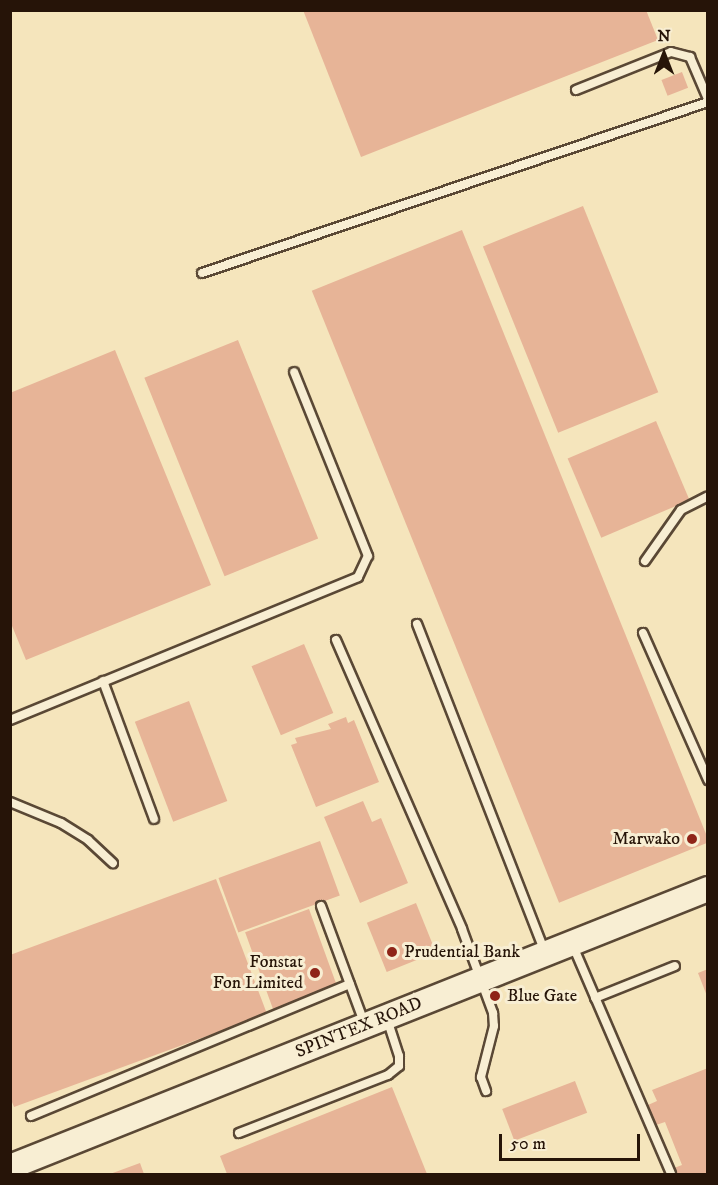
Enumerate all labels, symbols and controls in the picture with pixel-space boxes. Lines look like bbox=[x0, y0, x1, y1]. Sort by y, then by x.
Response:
north arrow bbox=[634, 24, 694, 84]
text: N bbox=[657, 26, 671, 46]
place label: Marwako bbox=[612, 828, 680, 850]
marker: Marwako bbox=[685, 832, 699, 846]
place label: Prudential Bank bbox=[404, 941, 520, 963]
marker: Prudential Bank bbox=[385, 945, 399, 959]
place label: Fonstat Fon Limited bbox=[213, 952, 303, 994]
marker: Fonstat Fon Limited bbox=[308, 966, 322, 980]
place label: Blue Gate bbox=[507, 985, 577, 1007]
marker: Blue Gate bbox=[488, 989, 502, 1003]
street label: SPINTEX ROAD bbox=[293, 993, 425, 1063]
scale bar bbox=[502, 1122, 643, 1160]
text: 50 m bbox=[510, 1133, 546, 1155]

